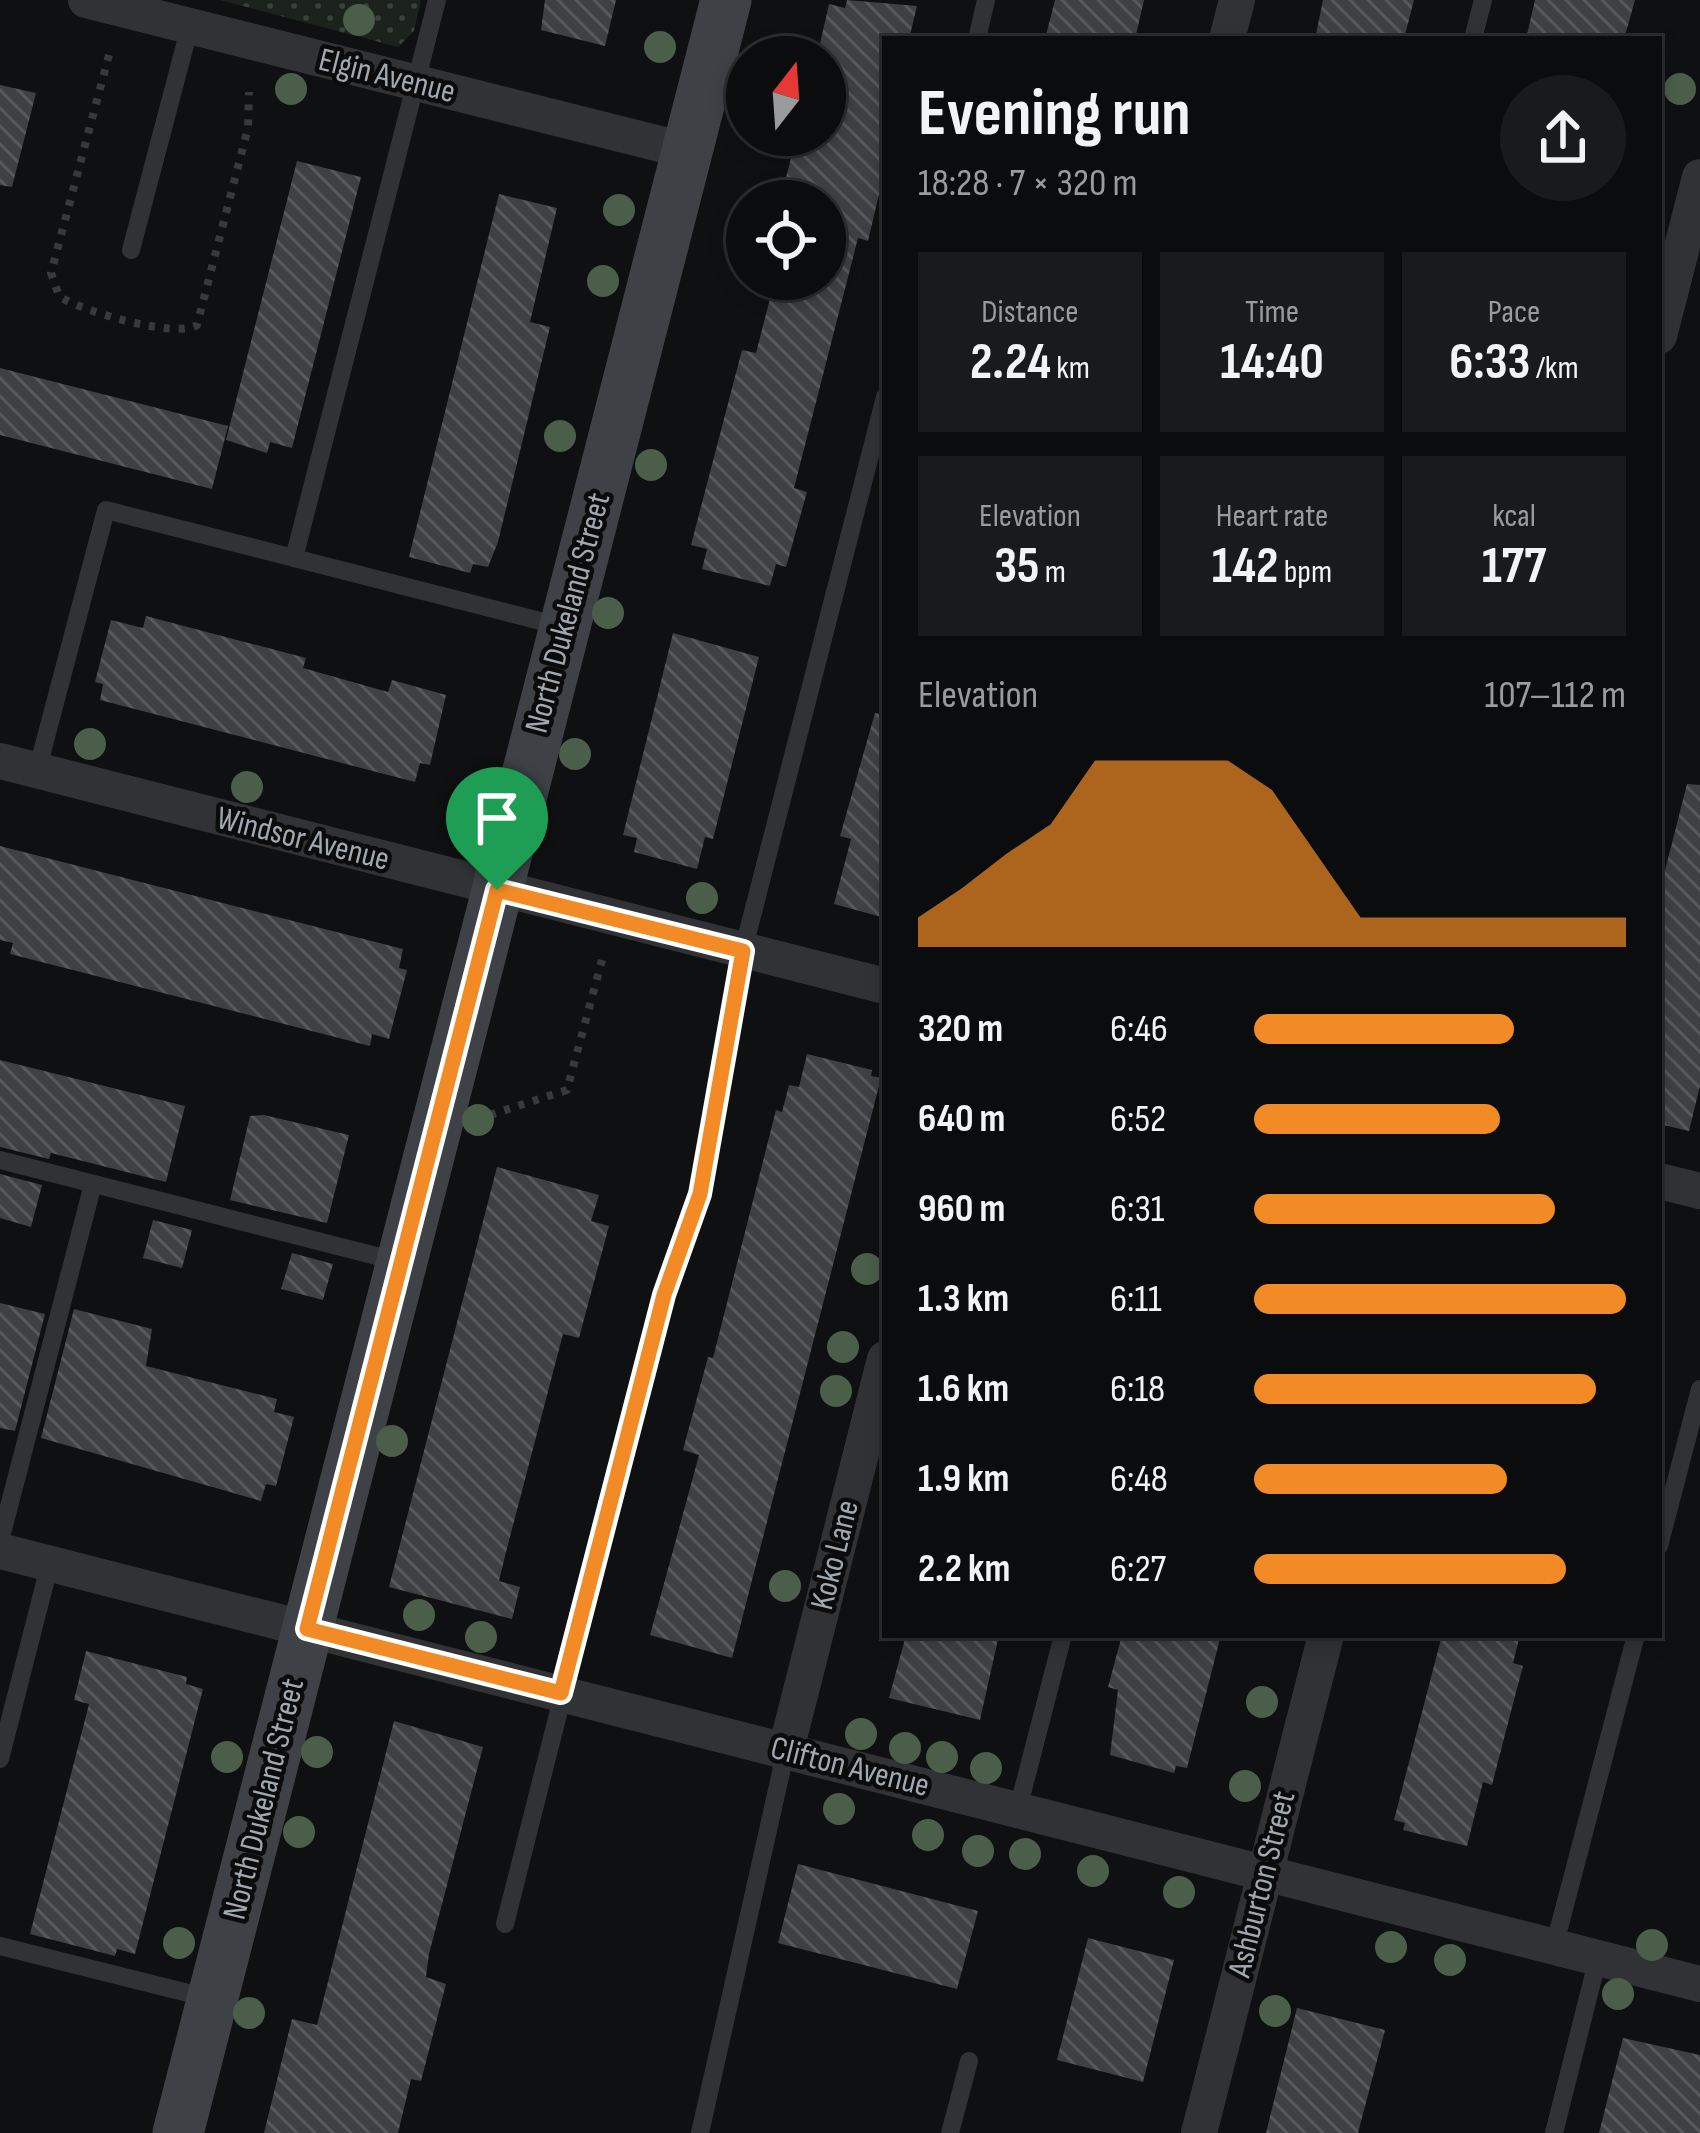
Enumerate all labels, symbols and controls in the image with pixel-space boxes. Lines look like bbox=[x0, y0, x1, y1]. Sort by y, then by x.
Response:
north arrow bbox=[726, 36, 846, 156]
map controls bbox=[726, 36, 846, 300]
street label: Elgin Avenue bbox=[315, 40, 459, 112]
text: Evening run bbox=[918, 75, 1191, 154]
button: share bbox=[1500, 75, 1626, 201]
text: 18:28 · 7 × 320 m bbox=[918, 160, 1138, 207]
button: locate bbox=[726, 180, 846, 300]
text: Distance bbox=[981, 292, 1079, 332]
text: Time bbox=[1245, 292, 1299, 332]
text: Pace bbox=[1488, 292, 1540, 332]
text: 2.24 bbox=[970, 332, 1051, 393]
text: 14:40 bbox=[1220, 332, 1324, 393]
text: 6:33 bbox=[1449, 332, 1530, 393]
text: km bbox=[1051, 348, 1090, 388]
text: /km bbox=[1530, 348, 1579, 388]
street label: North Dukeland Street bbox=[517, 489, 619, 737]
text: Elevation bbox=[979, 496, 1081, 536]
text: Heart rate bbox=[1216, 496, 1328, 536]
text: kcal bbox=[1492, 496, 1536, 536]
text: 35 bbox=[994, 536, 1039, 597]
text: 142 bbox=[1212, 536, 1278, 597]
text: 177 bbox=[1482, 536, 1546, 597]
text: m bbox=[1039, 552, 1066, 592]
text: bpm bbox=[1278, 552, 1332, 592]
text: Elevation bbox=[918, 672, 1038, 719]
text: 107–112 m bbox=[1485, 672, 1626, 719]
pin bbox=[446, 767, 548, 890]
icon: arrive bbox=[464, 785, 530, 851]
street label: Windsor Avenue bbox=[213, 798, 393, 880]
text: 320 m bbox=[918, 1006, 1003, 1053]
text: 6:46 bbox=[1110, 1006, 1168, 1053]
text: 640 m bbox=[918, 1096, 1005, 1143]
text: 6:52 bbox=[1110, 1096, 1166, 1143]
text: 960 m bbox=[918, 1186, 1005, 1233]
text: 6:31 bbox=[1110, 1186, 1164, 1233]
text: 1.3 km bbox=[918, 1276, 1009, 1323]
text: 6:11 bbox=[1110, 1276, 1162, 1323]
text: 1.6 km bbox=[918, 1366, 1009, 1413]
text: 6:18 bbox=[1110, 1366, 1165, 1413]
text: 1.9 km bbox=[918, 1456, 1009, 1503]
text: 6:48 bbox=[1110, 1456, 1168, 1503]
street label: Koko Lane bbox=[802, 1496, 868, 1614]
text: 2.2 km bbox=[918, 1546, 1010, 1593]
text: 6:27 bbox=[1110, 1546, 1166, 1593]
street label: North Dukeland Street bbox=[215, 1674, 313, 1924]
street label: Clifton Avenue bbox=[767, 1728, 933, 1806]
street label: Ashburton Street bbox=[1219, 1787, 1304, 1982]

